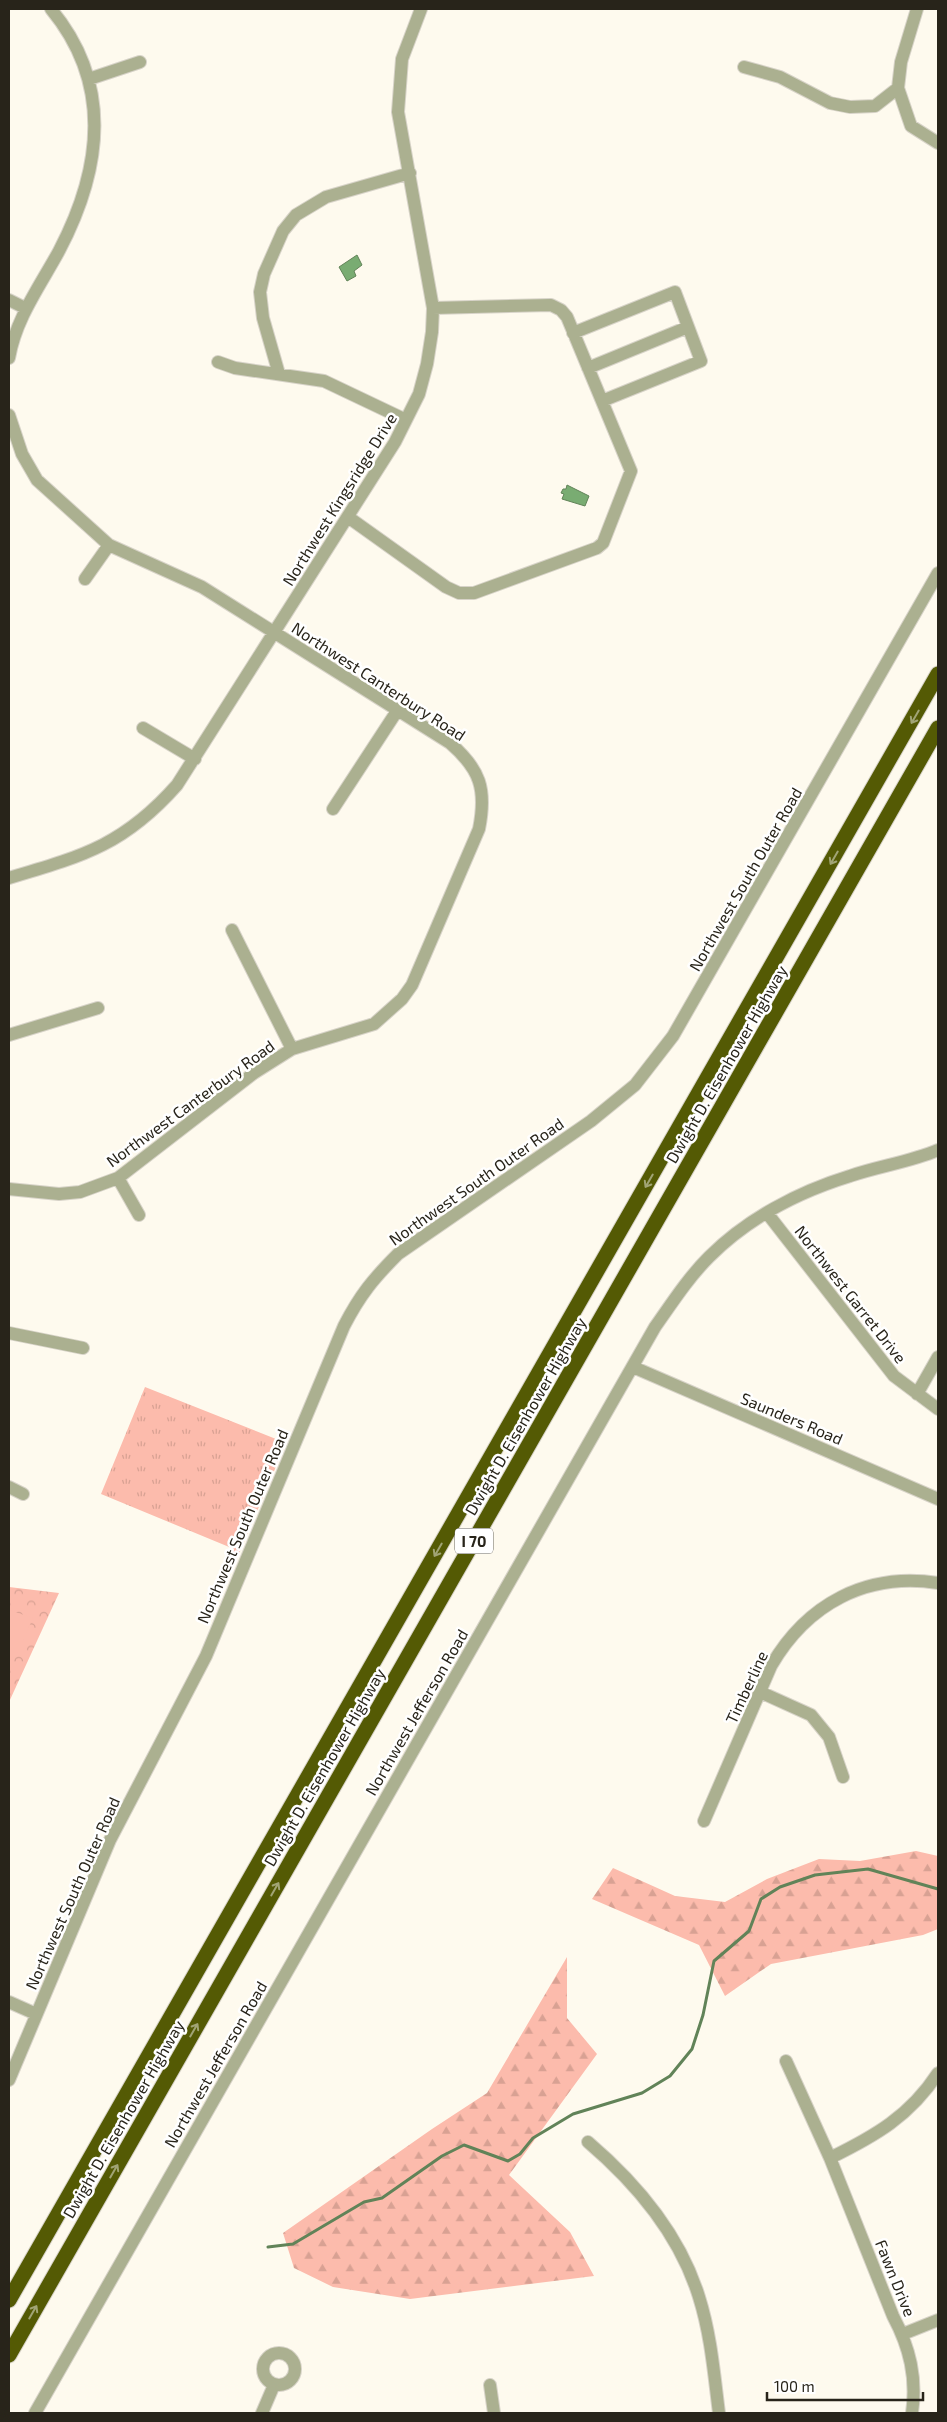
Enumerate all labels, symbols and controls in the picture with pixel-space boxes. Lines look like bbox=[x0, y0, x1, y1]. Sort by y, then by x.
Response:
street label: Northwest Kingsridge Drive bbox=[278, 409, 400, 589]
street label: Northwest Canterbury Road bbox=[289, 618, 469, 744]
one-way arrow bbox=[909, 709, 919, 723]
street label: Northwest South Outer Road bbox=[685, 784, 805, 974]
one-way arrow bbox=[829, 850, 839, 865]
street label: Dwight D. Eisenhower Highway bbox=[661, 961, 791, 1166]
street label: Northwest Canterbury Road bbox=[102, 1036, 278, 1170]
street label: Northwest South Outer Road bbox=[385, 1113, 567, 1249]
one-way arrow bbox=[644, 1173, 654, 1188]
street label: Northwest Garret Drive bbox=[791, 1221, 911, 1367]
street label: Dwight D. Eisenhower Highway bbox=[460, 1313, 590, 1518]
street label: Saunders Road bbox=[738, 1388, 846, 1448]
street label: Northwest South Outer Road bbox=[192, 1426, 292, 1626]
road number: I 70 bbox=[455, 1528, 493, 1554]
one-way arrow bbox=[433, 1542, 443, 1557]
street label: Northwest Jefferson Road bbox=[361, 1626, 471, 1798]
street label: Timberline bbox=[721, 1648, 771, 1726]
street label: Dwight D. Eisenhower Highway bbox=[259, 1664, 389, 1869]
street label: Northwest South Outer Road bbox=[21, 1794, 123, 1992]
one-way arrow bbox=[270, 1883, 280, 1897]
street label: Northwest Jefferson Road bbox=[160, 1978, 270, 2150]
street label: Dwight D. Eisenhower Highway bbox=[58, 2016, 188, 2221]
one-way arrow bbox=[190, 2024, 200, 2038]
one-way arrow bbox=[109, 2165, 119, 2179]
street label: Fawn Drive bbox=[872, 2237, 920, 2319]
one-way arrow bbox=[28, 2305, 38, 2320]
scale bar bbox=[767, 2370, 923, 2402]
text: 100 m bbox=[774, 2377, 815, 2395]

